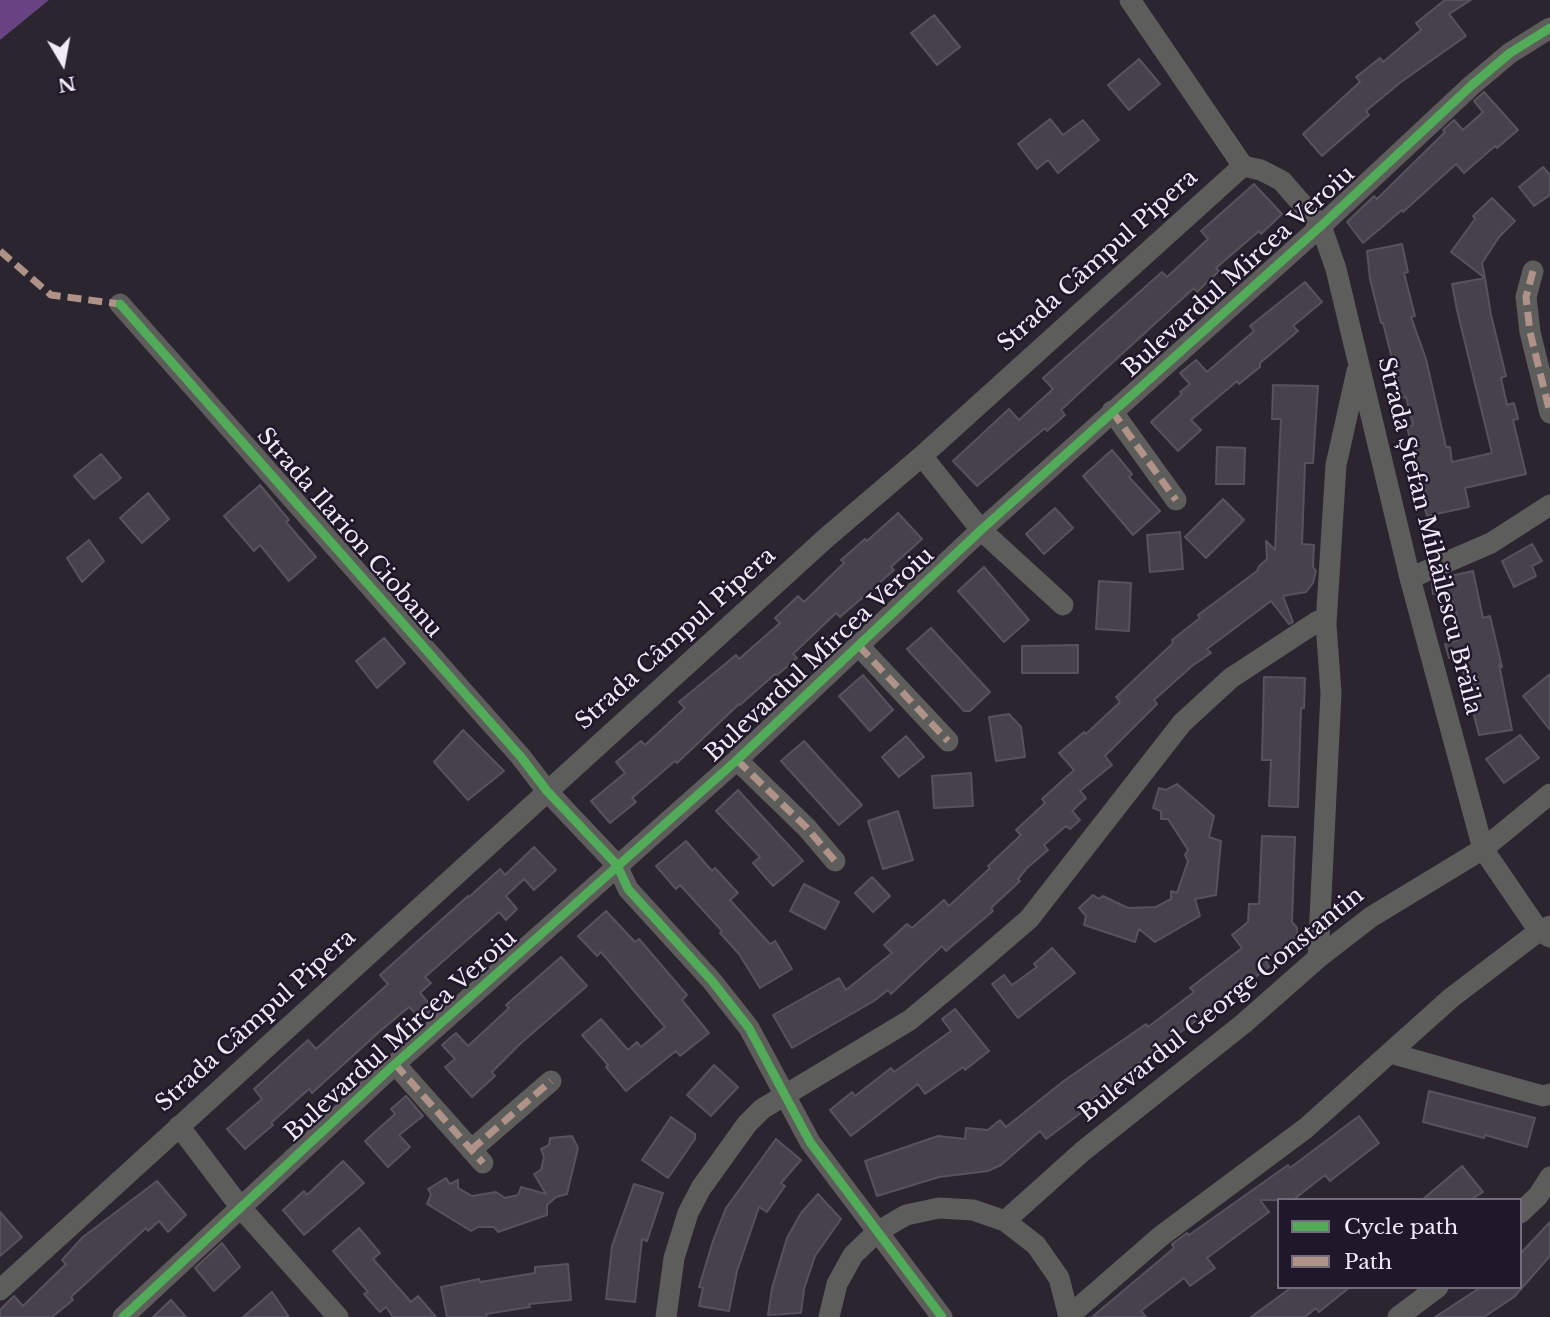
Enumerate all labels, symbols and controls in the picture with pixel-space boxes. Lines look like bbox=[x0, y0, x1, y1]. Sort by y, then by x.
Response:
north arrow bbox=[28, 28, 98, 98]
text: N bbox=[56, 71, 78, 97]
street label: Bulevardul Mircea Veroiu bbox=[1117, 161, 1361, 383]
street label: Strada Câmpul Pipera bbox=[992, 164, 1204, 358]
street label: Strada Ștefan Mihăilescu Brăila bbox=[1371, 354, 1487, 718]
street label: Strada Ilarion Ciobanu bbox=[251, 423, 447, 643]
street label: Strada Câmpul Pipera bbox=[570, 542, 782, 736]
street label: Bulevardul Mircea Veroiu bbox=[700, 542, 940, 768]
street label: Bulevardul George Constantin bbox=[1074, 882, 1370, 1128]
street label: Strada Câmpul Pipera bbox=[150, 924, 362, 1118]
street label: Bulevardul Mircea Veroiu bbox=[279, 925, 523, 1147]
legend bbox=[1277, 1198, 1522, 1289]
text: Cycle path bbox=[1344, 1214, 1458, 1240]
text: Path bbox=[1344, 1249, 1392, 1275]

